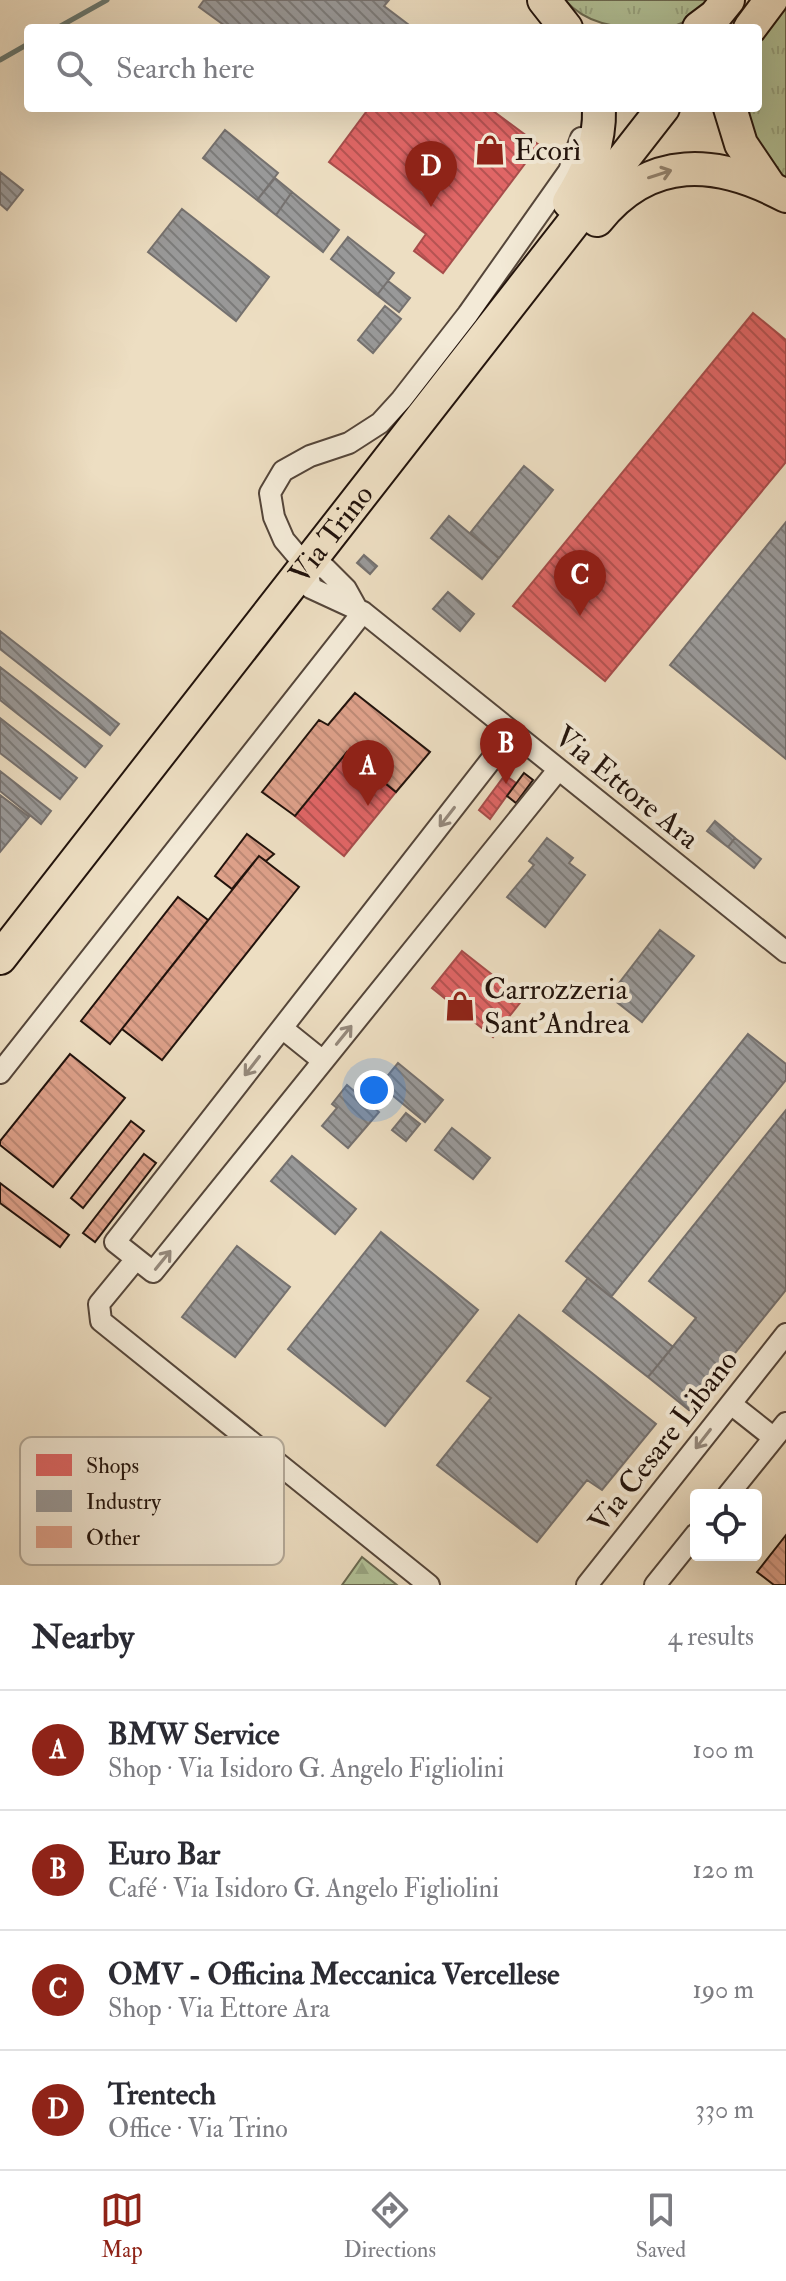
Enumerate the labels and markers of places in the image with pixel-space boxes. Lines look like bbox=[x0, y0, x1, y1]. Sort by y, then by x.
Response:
place label: Ecorì bbox=[514, 132, 581, 169]
shop icon: Ecorì bbox=[473, 133, 507, 167]
pin: D bbox=[405, 141, 457, 207]
pin: C bbox=[554, 550, 606, 616]
pin: B bbox=[480, 718, 532, 784]
pin: A bbox=[342, 740, 394, 806]
place label: Carrozzeria Sant'Andrea bbox=[484, 971, 630, 1042]
shop icon: Carrozzeria Sant'Andrea bbox=[443, 989, 477, 1023]

